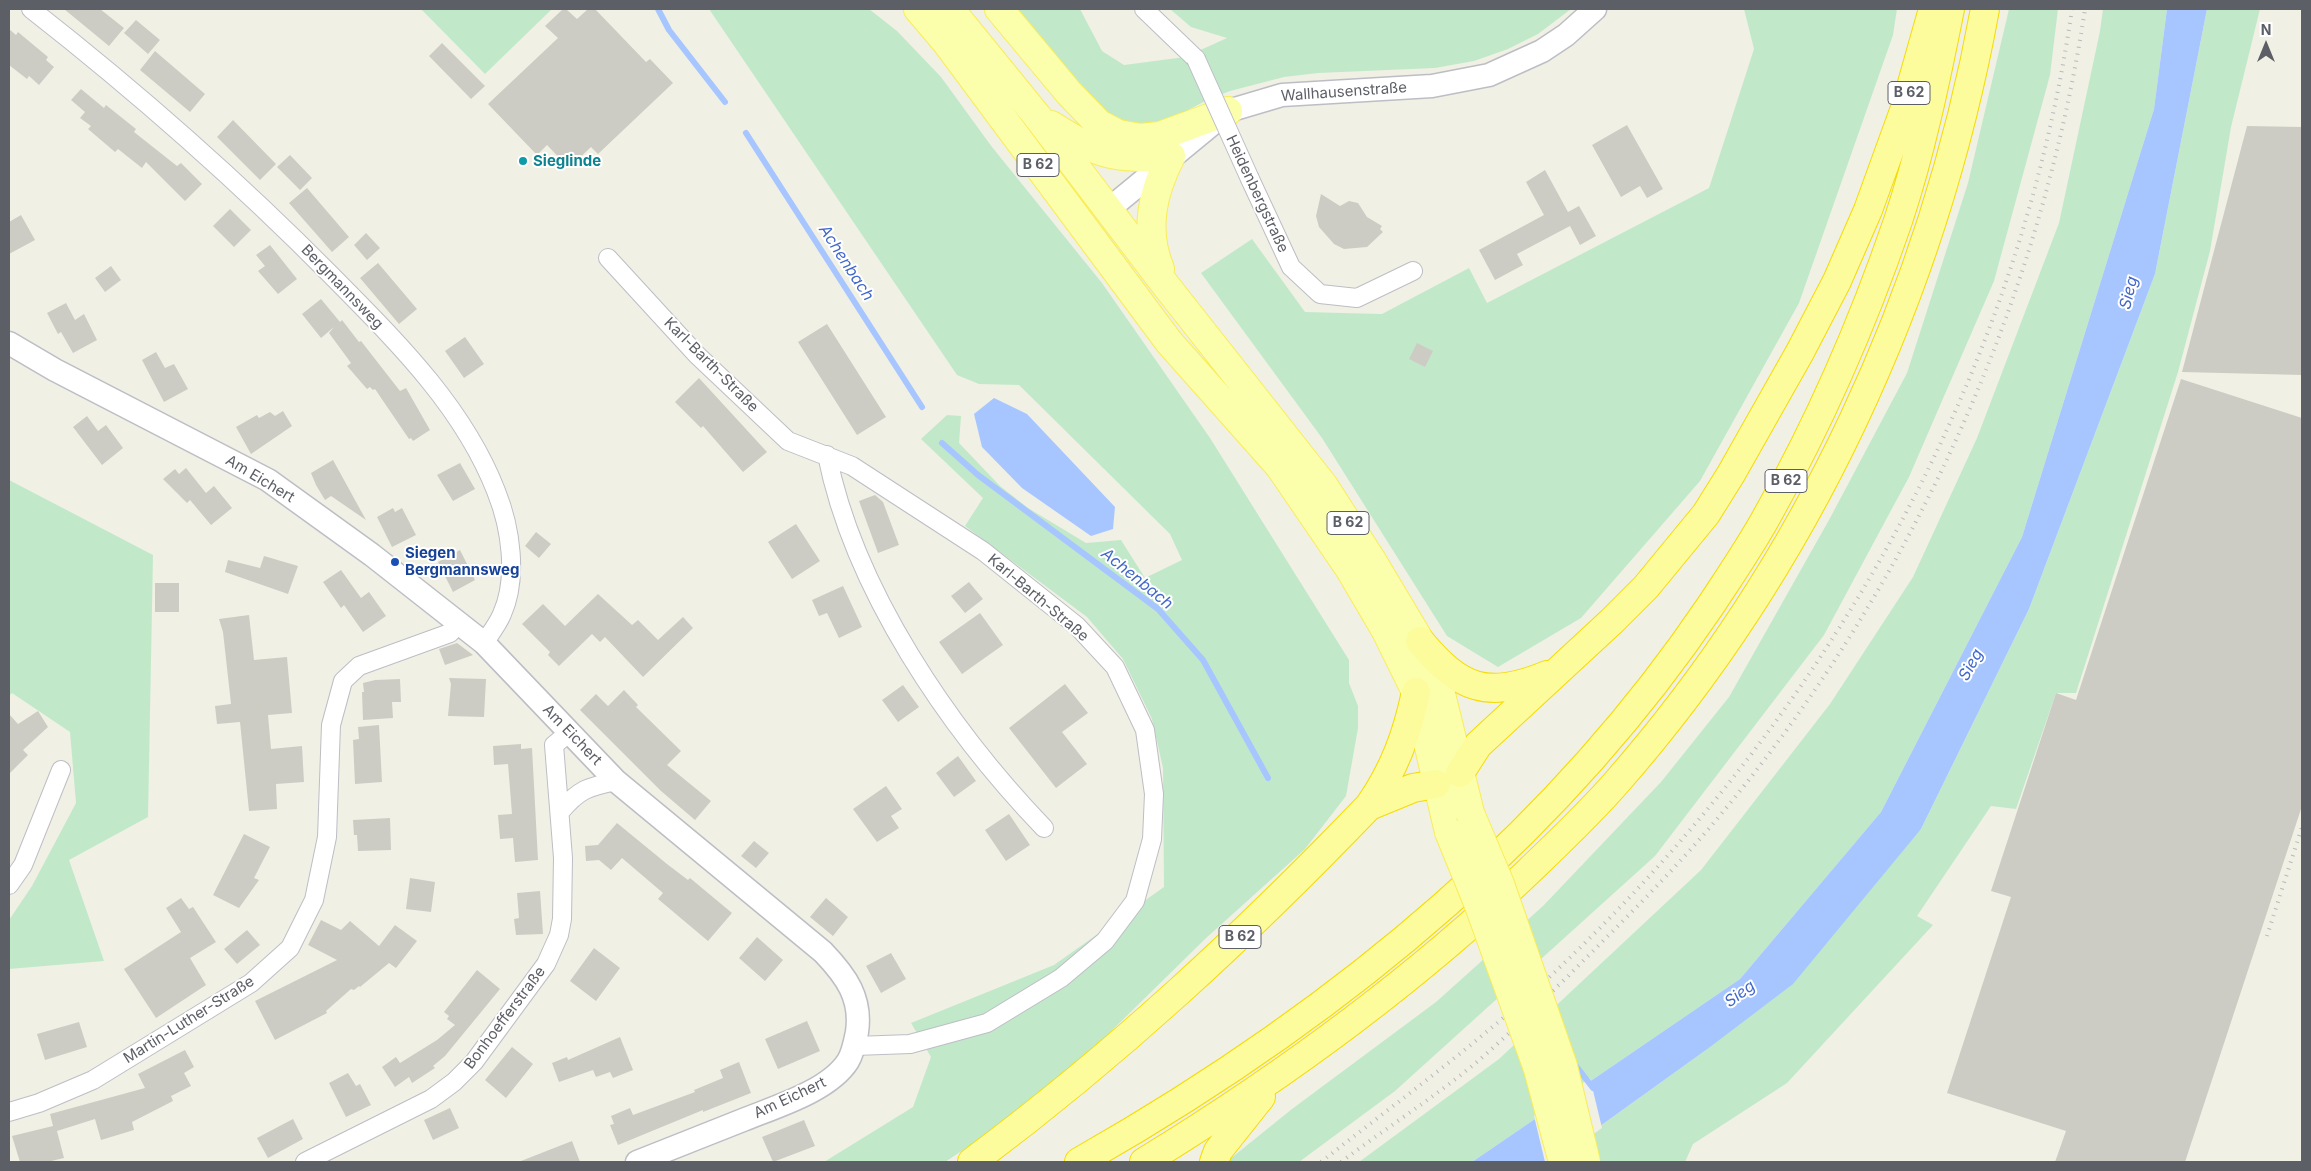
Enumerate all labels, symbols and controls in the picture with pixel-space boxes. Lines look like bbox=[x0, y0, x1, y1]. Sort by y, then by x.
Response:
north arrow bbox=[2241, 20, 2291, 70]
text: N bbox=[2261, 21, 2271, 38]
street label: Wallhausenstraße bbox=[1280, 79, 1408, 105]
road number: B 62 bbox=[1888, 82, 1930, 105]
street label: Heidenbergstraße bbox=[1222, 132, 1292, 256]
place label: Sieglinde bbox=[533, 152, 601, 170]
road number: B 62 bbox=[1017, 154, 1059, 176]
marker: Sieglinde bbox=[517, 155, 529, 167]
water label: Achenbach bbox=[814, 221, 878, 305]
street label: Bergmannsweg bbox=[297, 241, 387, 333]
water label: Sieg bbox=[2116, 275, 2142, 311]
street label: Karl-Barth-Straße bbox=[660, 314, 762, 416]
street label: Am Eichert bbox=[222, 451, 298, 507]
road number: B 62 bbox=[1765, 470, 1807, 492]
road number: B 62 bbox=[1327, 512, 1369, 534]
place label: Siegen Bergmannsweg bbox=[405, 544, 520, 579]
water label: Achenbach bbox=[1097, 544, 1177, 614]
street label: Karl-Barth-Straße bbox=[984, 551, 1092, 645]
marker: Siegen Bergmannsweg bbox=[389, 556, 401, 568]
water label: Sieg bbox=[1955, 646, 1987, 684]
street label: Am Eichert bbox=[539, 701, 605, 769]
road number: B 62 bbox=[1219, 926, 1261, 949]
street label: Bonhoefferstraße bbox=[461, 963, 549, 1073]
street label: Martin-Luther-Straße bbox=[120, 972, 258, 1068]
water label: Sieg bbox=[1721, 976, 1759, 1012]
street label: Am Eichert bbox=[751, 1074, 829, 1122]

